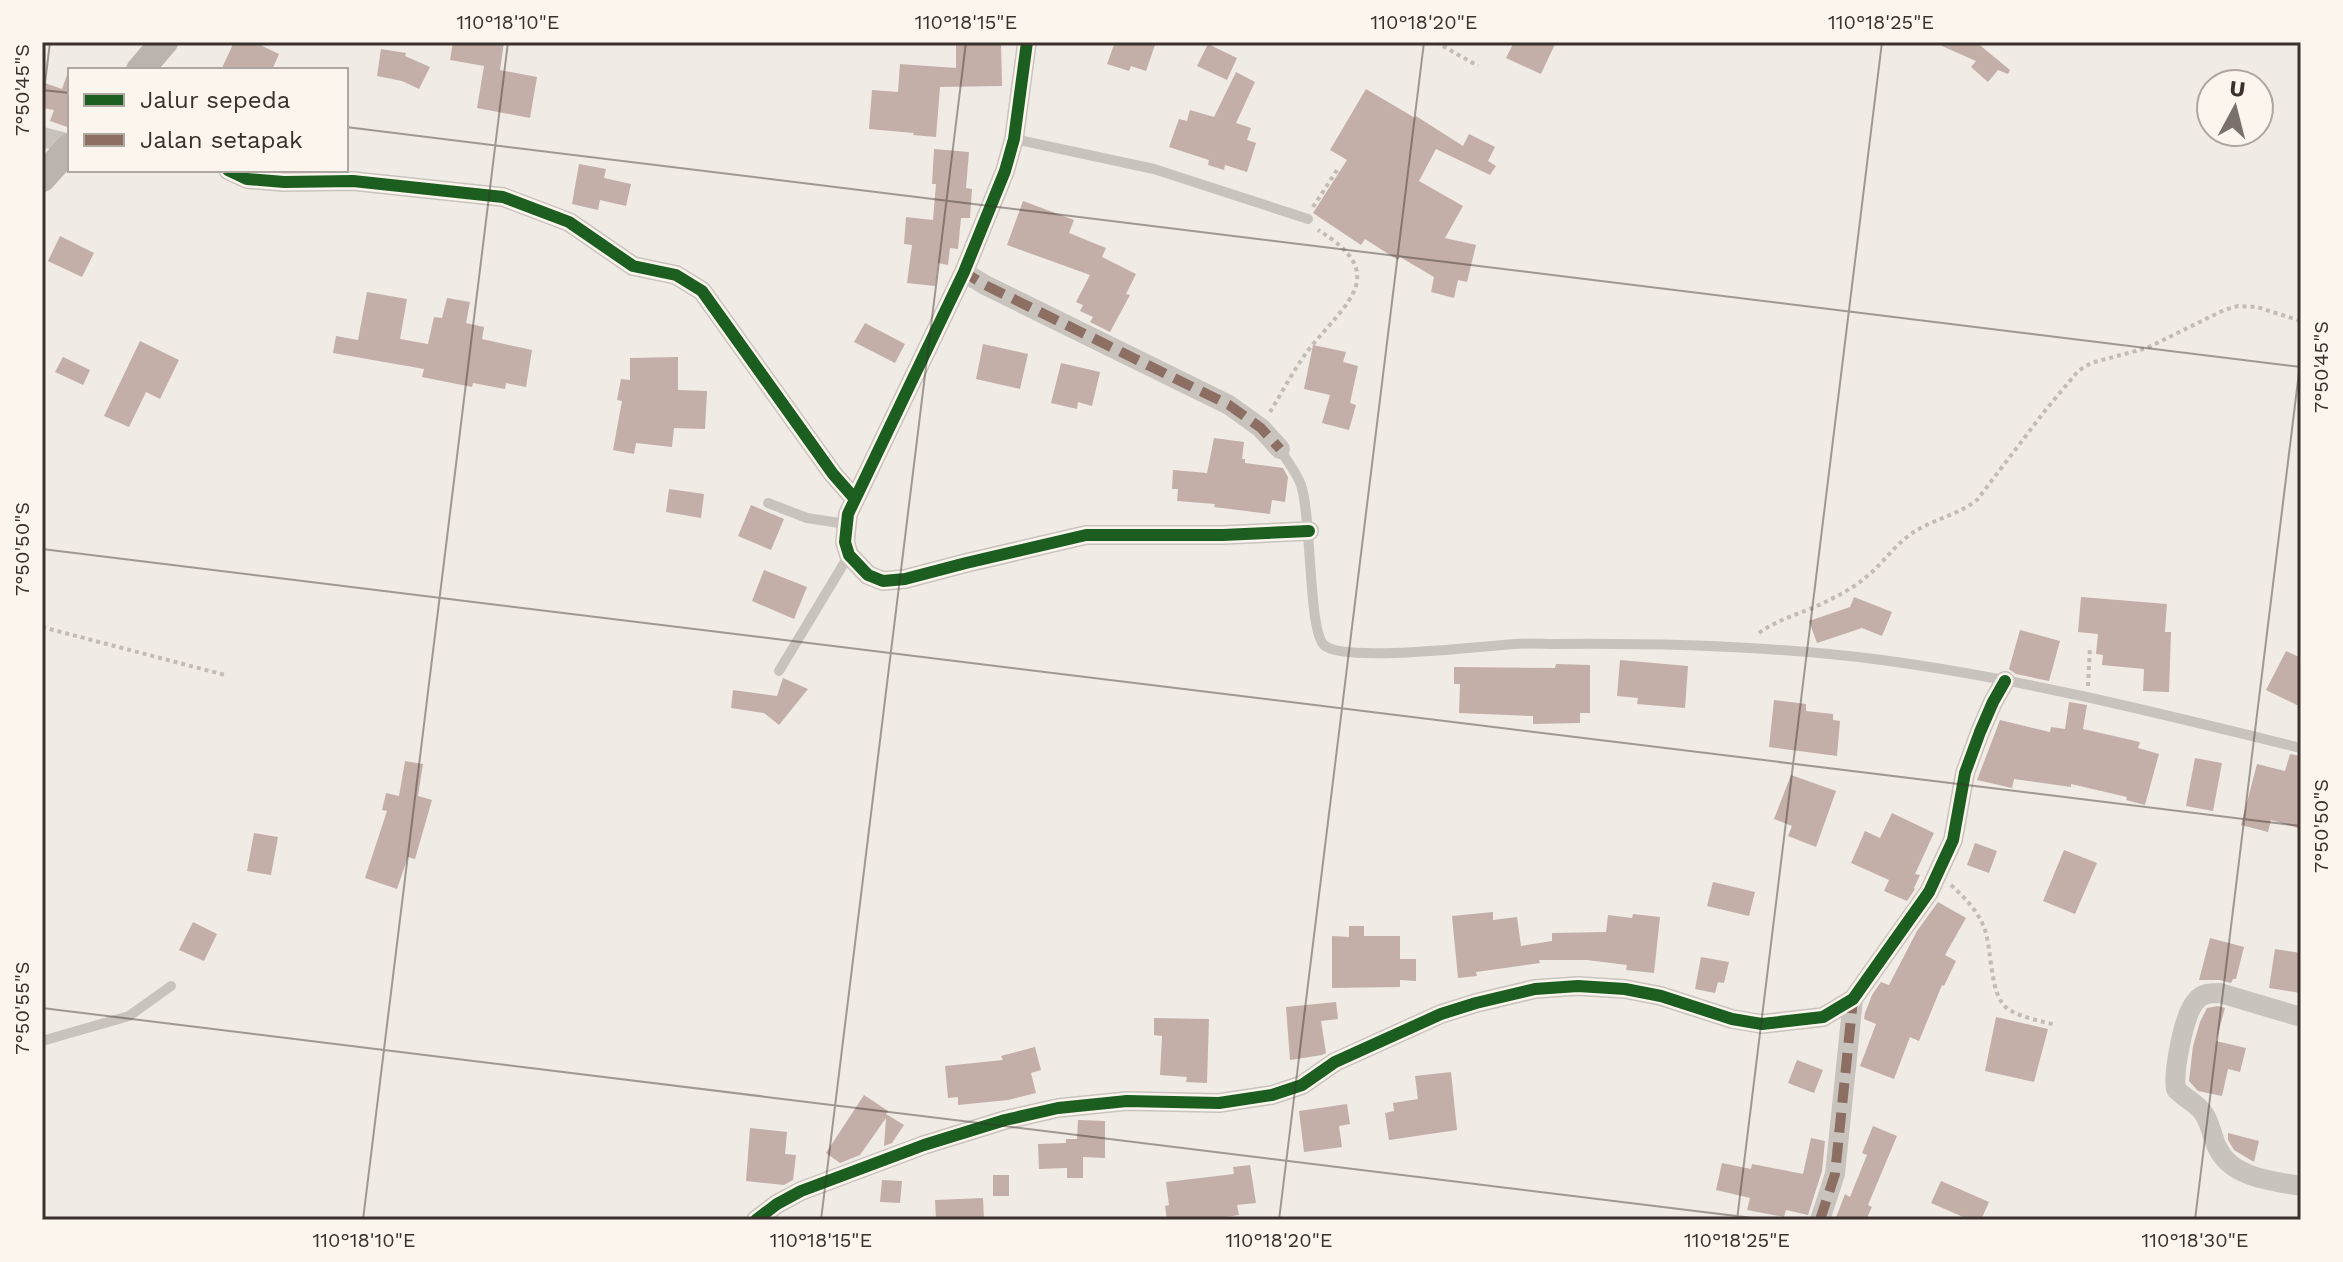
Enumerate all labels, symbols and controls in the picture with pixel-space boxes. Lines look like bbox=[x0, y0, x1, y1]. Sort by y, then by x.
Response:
text: 110°18'10"E bbox=[456, 10, 560, 34]
text: 110°18'15"E bbox=[915, 10, 1017, 34]
text: 110°18'20"E bbox=[1371, 10, 1477, 34]
text: 110°18'25"E bbox=[1828, 10, 1934, 34]
text: 7°50'45"S bbox=[10, 44, 34, 136]
legend bbox=[68, 68, 348, 172]
north arrow bbox=[2195, 68, 2275, 148]
text: U bbox=[2228, 75, 2247, 102]
text: Jalur sepeda bbox=[140, 86, 290, 114]
text: Jalan setapak bbox=[140, 126, 303, 154]
text: 7°50'45"S bbox=[2309, 321, 2333, 413]
text: 7°50'50"S bbox=[10, 502, 34, 596]
text: 7°50'50"S bbox=[2309, 779, 2333, 873]
text: 7°50'55"S bbox=[10, 961, 34, 1055]
text: 110°18'10"E bbox=[312, 1228, 416, 1252]
text: 110°18'15"E bbox=[770, 1228, 872, 1252]
text: 110°18'20"E bbox=[1226, 1228, 1332, 1252]
text: 110°18'25"E bbox=[1684, 1228, 1790, 1252]
text: 110°18'30"E bbox=[2142, 1228, 2248, 1252]

